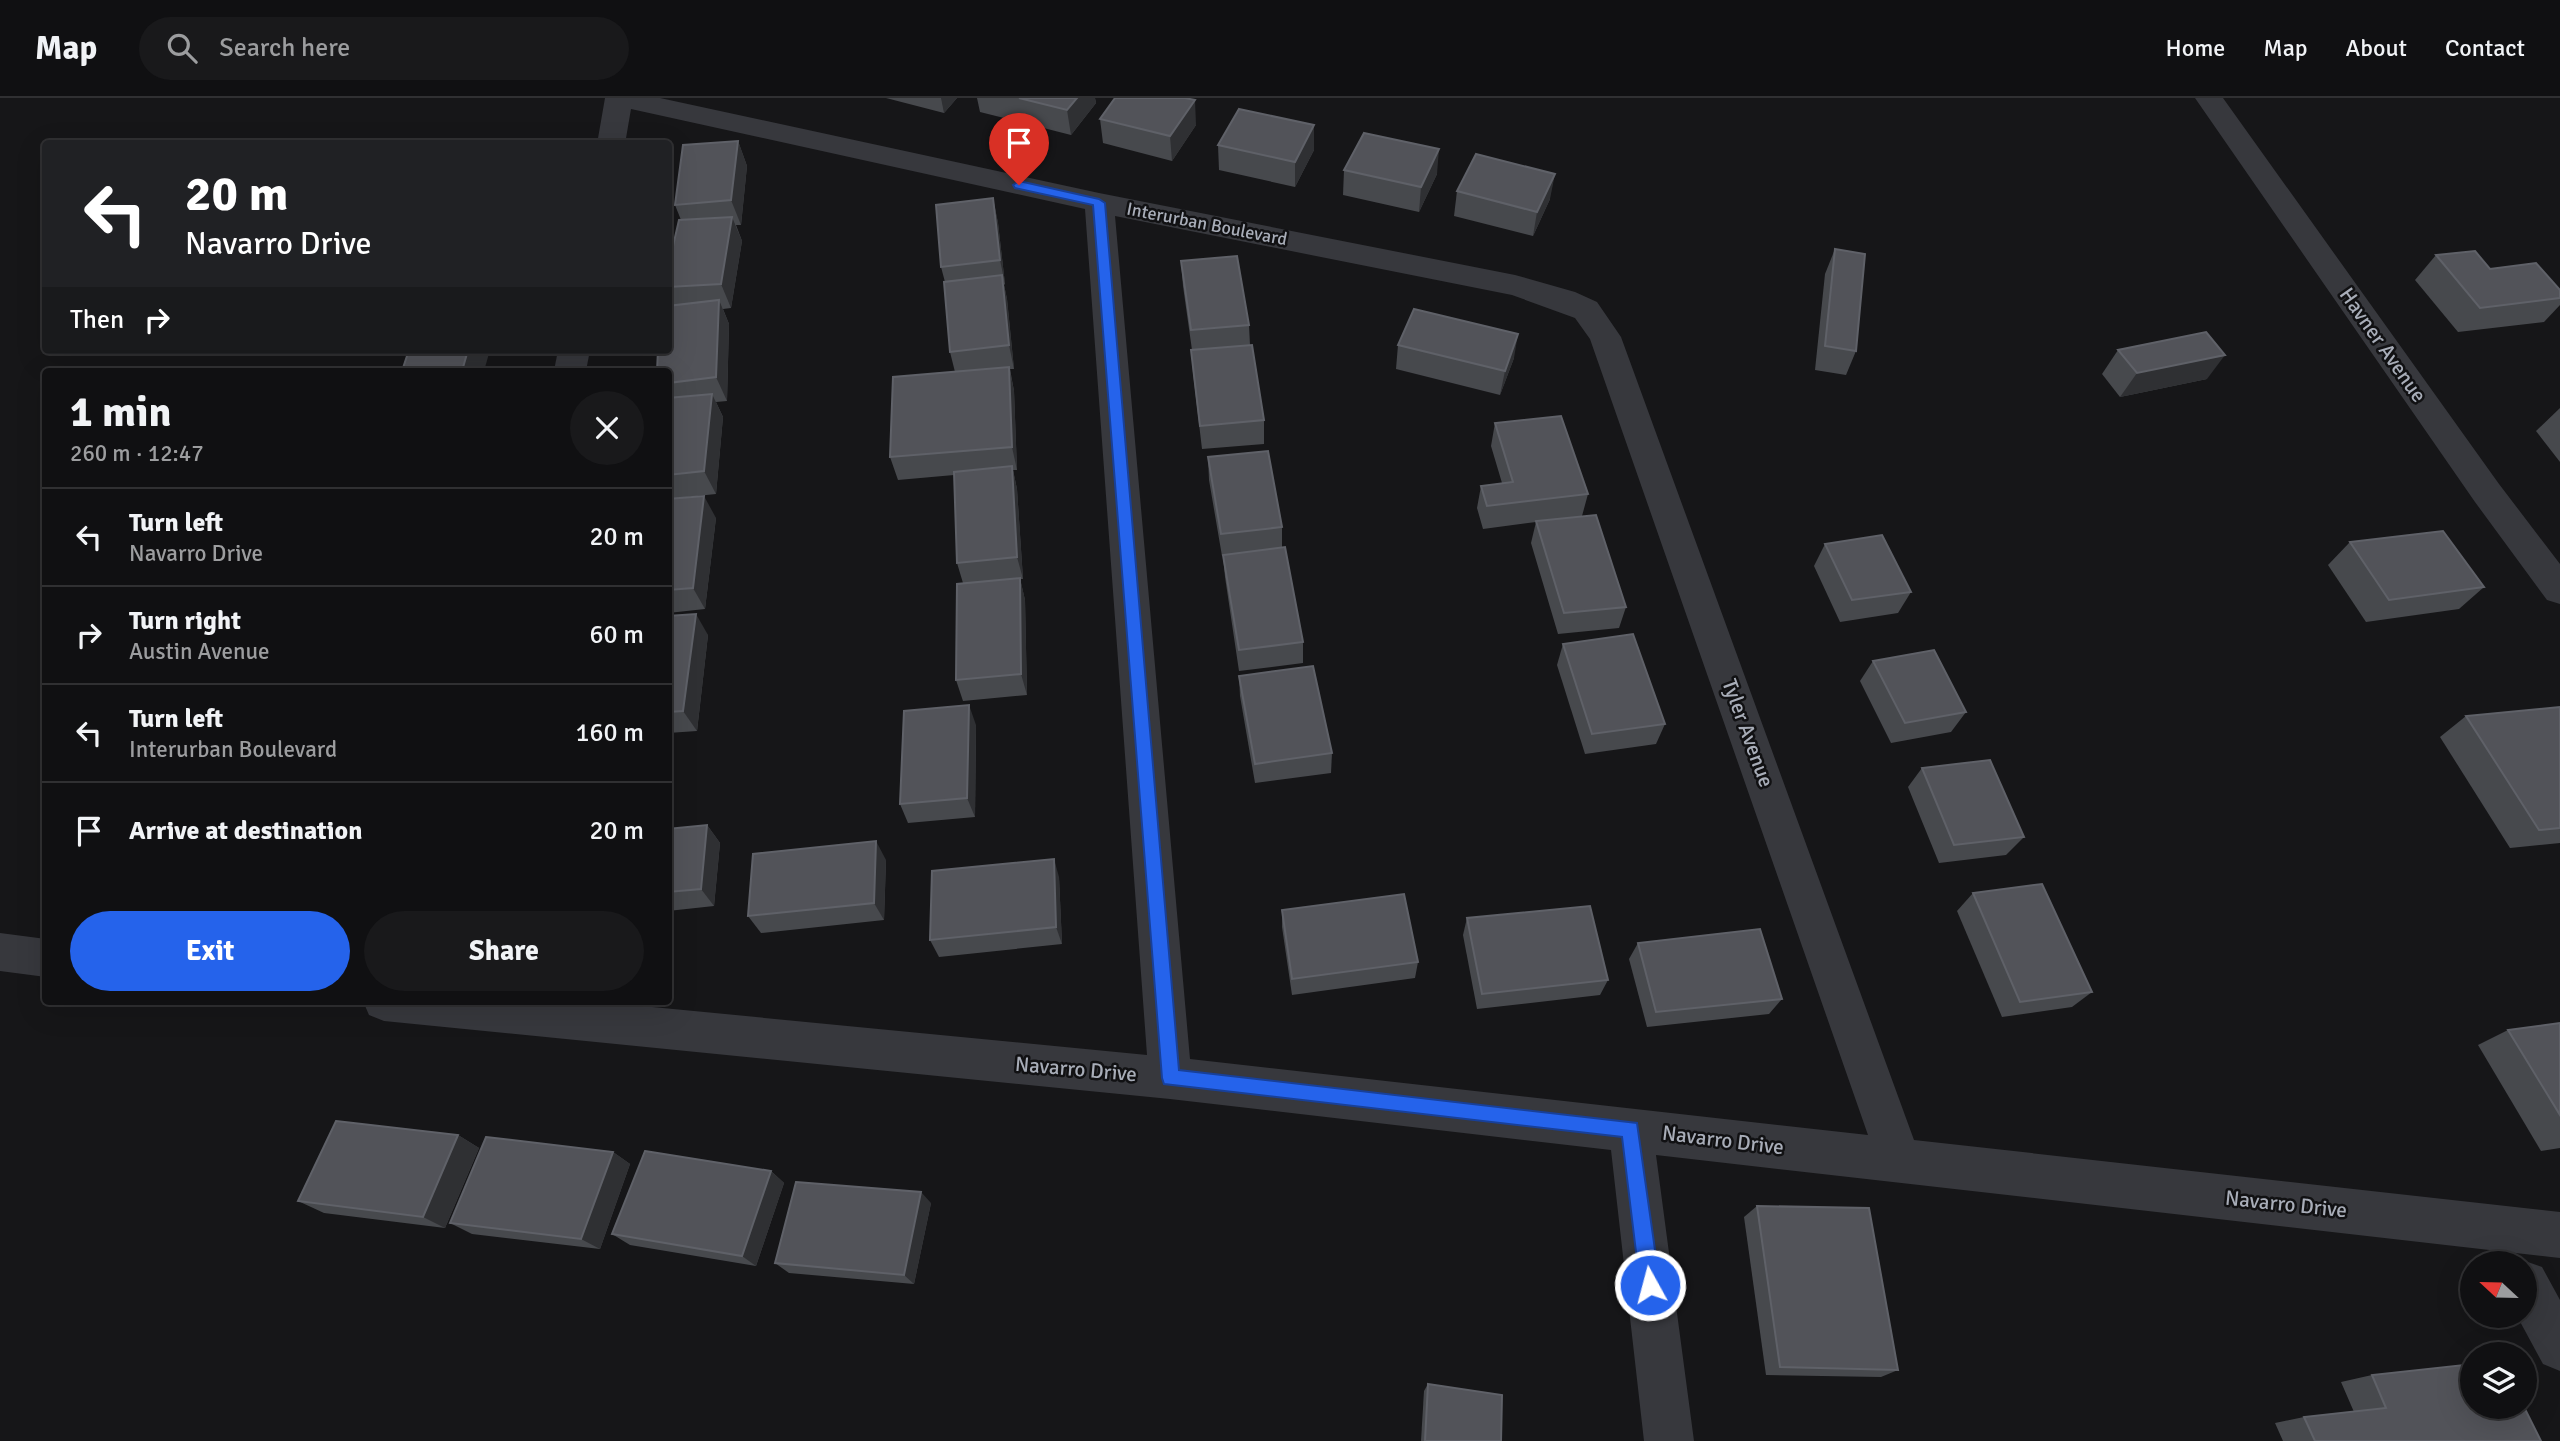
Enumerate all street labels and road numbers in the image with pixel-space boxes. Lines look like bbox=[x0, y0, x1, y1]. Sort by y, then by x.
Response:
street label: Interurban Boulevard bbox=[1125, 198, 1289, 250]
street label: Havner Avenue bbox=[2334, 283, 2432, 407]
street label: Tyler Avenue bbox=[1716, 675, 1780, 791]
street label: Navarro Drive bbox=[1014, 1051, 1138, 1087]
street label: Navarro Drive bbox=[1661, 1120, 1785, 1160]
street label: Navarro Drive bbox=[2224, 1185, 2348, 1223]

